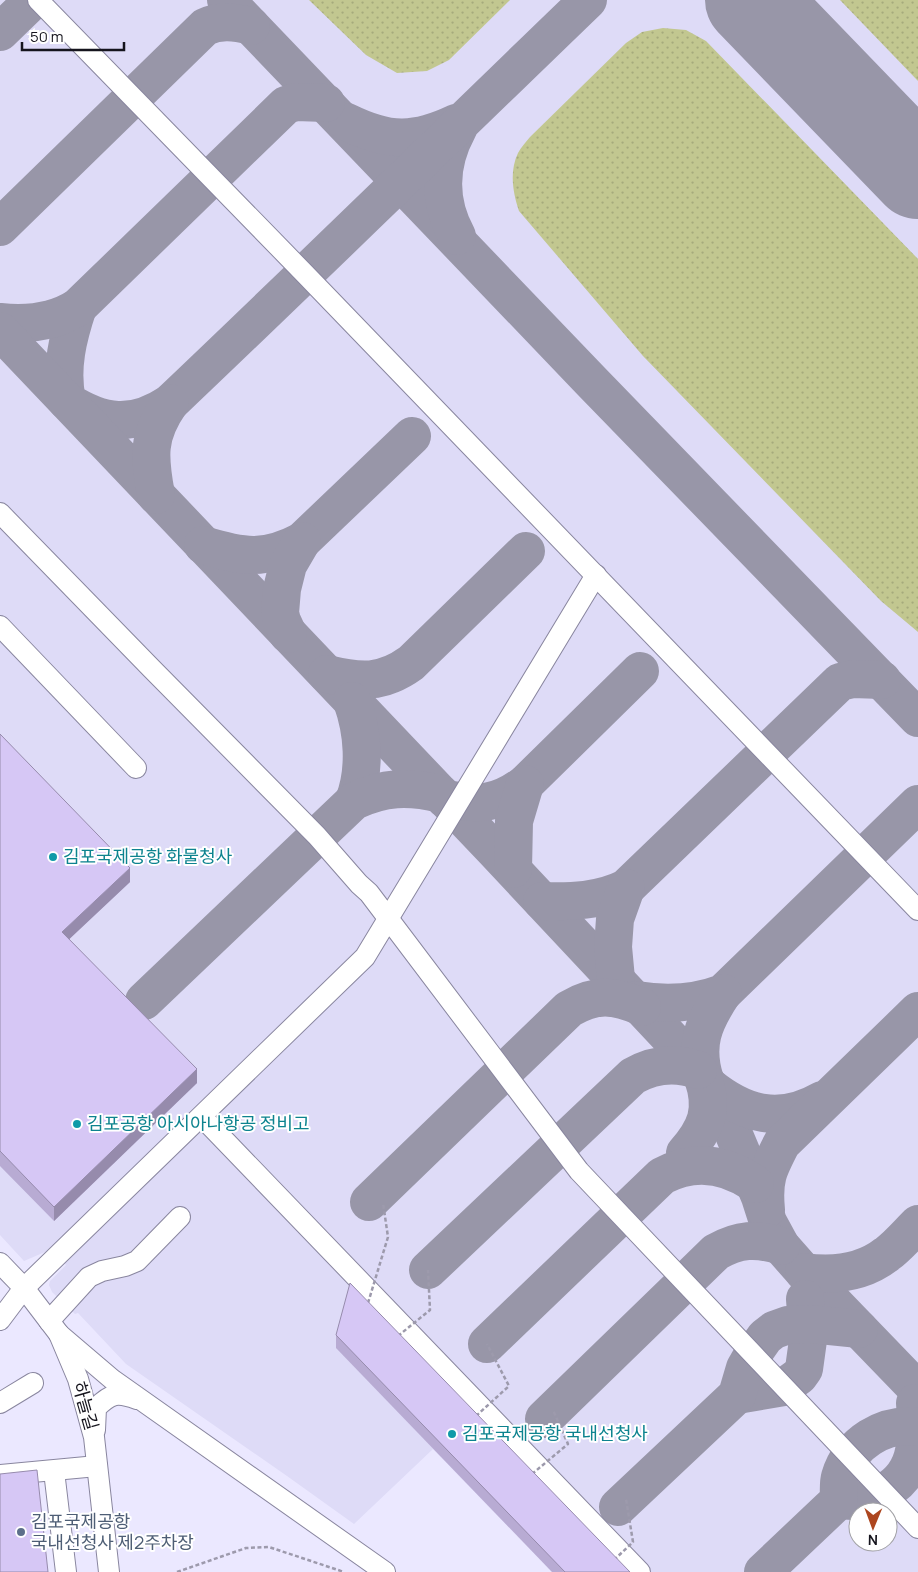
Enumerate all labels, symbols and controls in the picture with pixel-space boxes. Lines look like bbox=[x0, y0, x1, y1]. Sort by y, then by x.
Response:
scale bar bbox=[22, 20, 125, 52]
text: 50 m bbox=[30, 26, 64, 47]
place label: 김포국제공항 화물청사 bbox=[63, 844, 233, 868]
marker: 김포국제공항 화물청사 bbox=[47, 851, 59, 863]
place label: 김포공항 아시아나항공 정비고 bbox=[87, 1111, 309, 1135]
marker: 김포공항 아시아나항공 정비고 bbox=[71, 1118, 83, 1130]
street label: 하늘길 bbox=[68, 1379, 104, 1433]
place label: 김포국제공항 국내선청사 bbox=[462, 1421, 648, 1445]
marker: 김포국제공항 국내선청사 bbox=[446, 1428, 458, 1440]
north arrow bbox=[848, 1502, 898, 1552]
place label: 김포국제공항 국내선청사 제2주차장 bbox=[31, 1509, 194, 1554]
marker: 김포국제공항 국내선청사 제2주차장 bbox=[15, 1526, 27, 1538]
text: N bbox=[868, 1531, 878, 1550]

